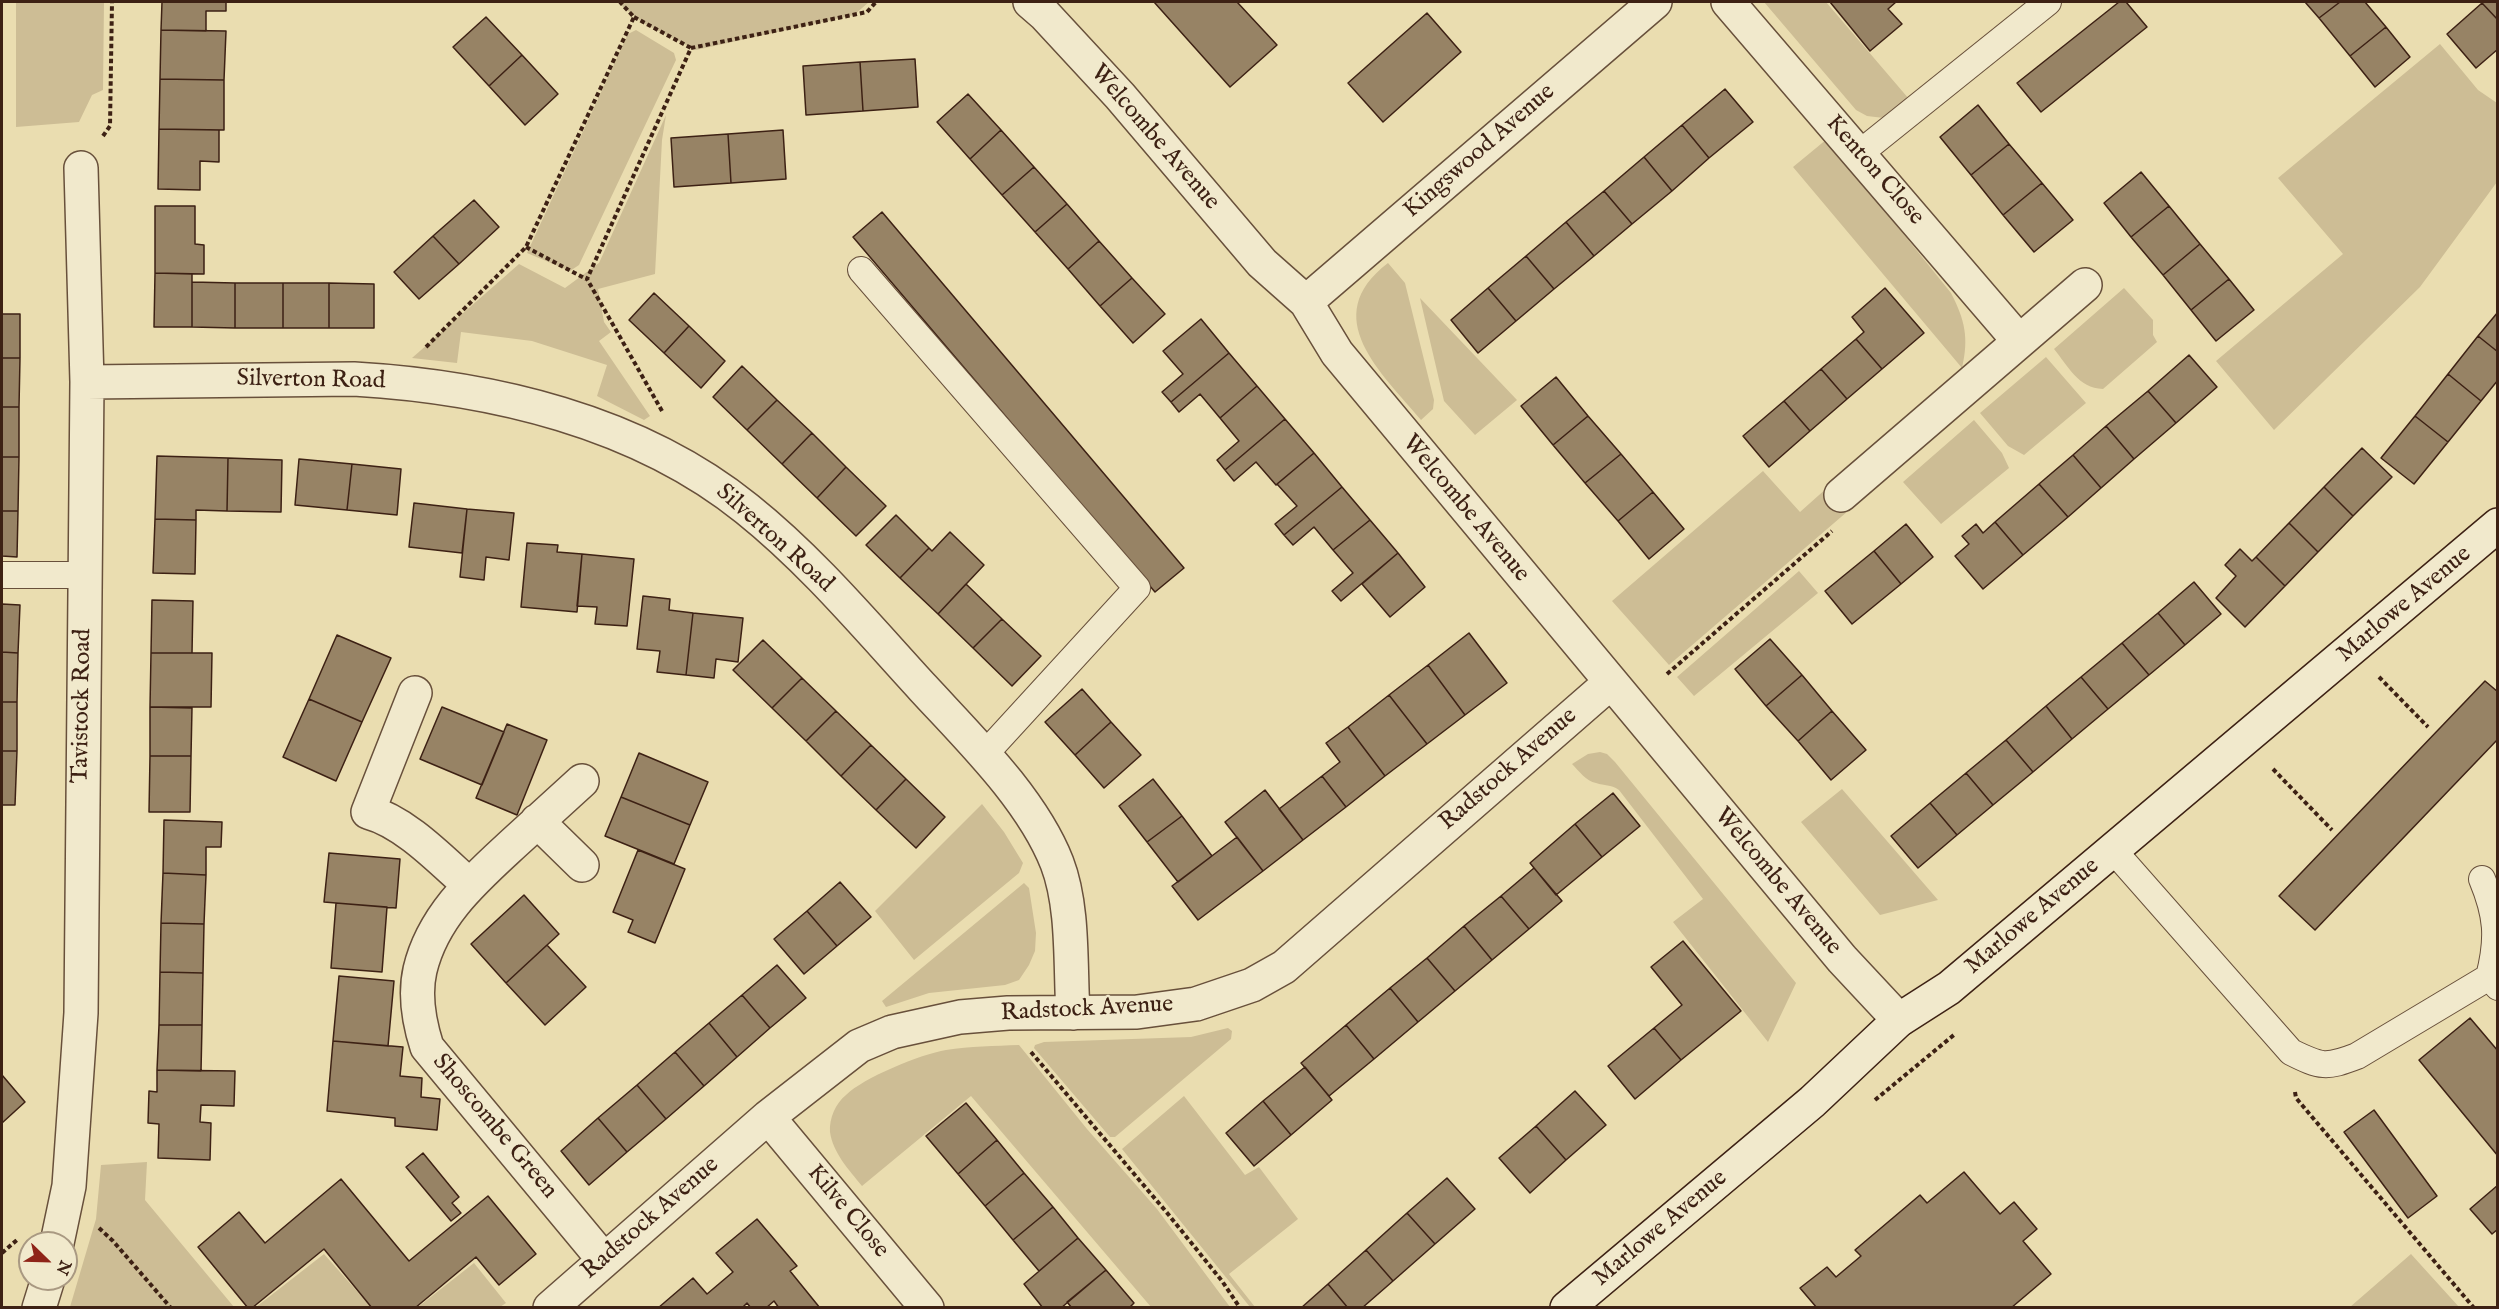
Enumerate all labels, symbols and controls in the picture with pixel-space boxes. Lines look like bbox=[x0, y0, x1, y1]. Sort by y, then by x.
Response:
street label: Welcombe Avenue bbox=[1083, 59, 1225, 217]
street label: Kingswood Avenue bbox=[1399, 79, 1561, 225]
street label: Kenton Close bbox=[1818, 110, 1930, 232]
street label: Silverton Road bbox=[236, 365, 386, 397]
street label: Welcombe Avenue bbox=[1395, 430, 1535, 588]
street label: Silverton Road bbox=[709, 479, 839, 599]
street label: Marlowe Avenue bbox=[2332, 541, 2478, 669]
street label: Tavistock Road bbox=[67, 628, 99, 784]
street label: Radstock Avenue bbox=[1434, 703, 1584, 837]
street label: Welcombe Avenue bbox=[1707, 803, 1847, 961]
street label: Marlowe Avenue bbox=[1960, 853, 2106, 981]
street label: Radstock Avenue bbox=[1000, 991, 1174, 1029]
street label: Shoscombe Green bbox=[425, 1049, 563, 1205]
street label: Radstock Avenue bbox=[576, 1152, 726, 1286]
street label: Kilve Close bbox=[800, 1160, 894, 1264]
street label: Marlowe Avenue bbox=[1588, 1165, 1734, 1293]
north arrow bbox=[18, 1231, 78, 1291]
text: N bbox=[51, 1257, 75, 1278]

